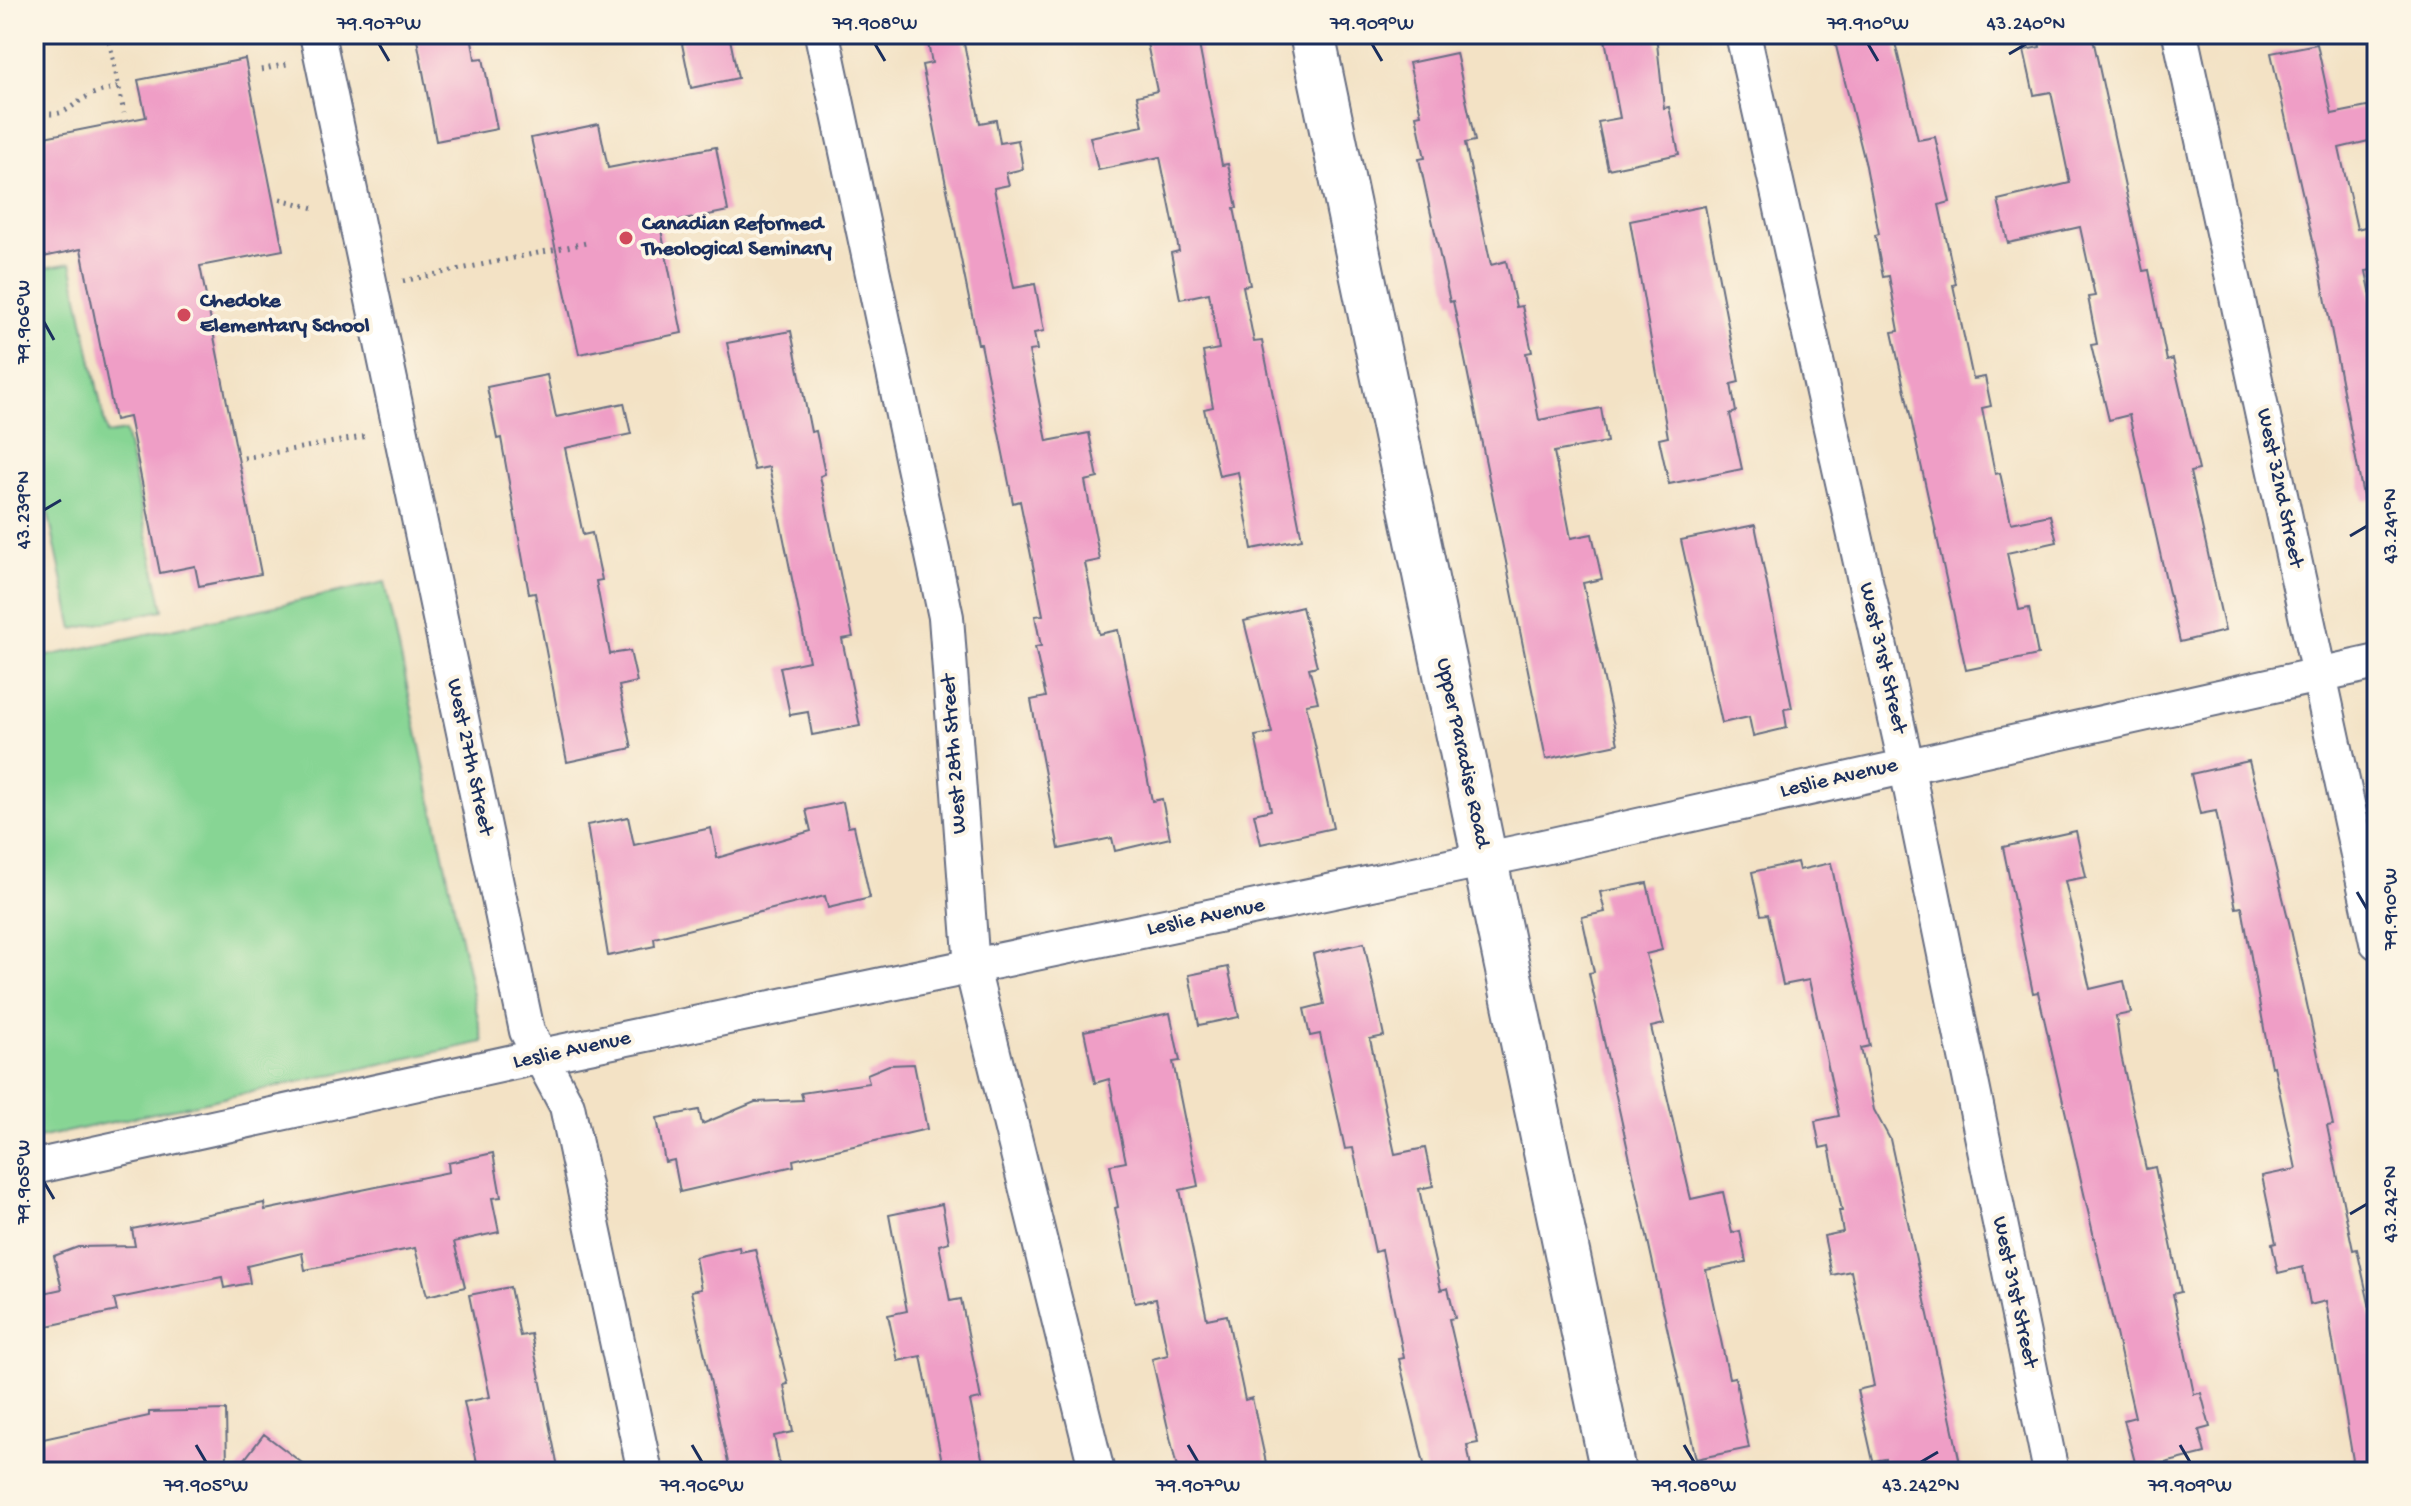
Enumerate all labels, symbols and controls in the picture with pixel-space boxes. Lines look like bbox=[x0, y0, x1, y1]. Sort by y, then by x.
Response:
text: 79.907°W bbox=[336, 14, 421, 37]
text: 79.908°W bbox=[831, 14, 918, 37]
text: 79.909°W bbox=[1329, 14, 1414, 37]
text: 79.910°W bbox=[1826, 14, 1909, 37]
text: 43.240°N bbox=[1987, 14, 2065, 37]
place label: Canadian Reformed Theological Seminary bbox=[640, 212, 832, 263]
marker: Canadian Reformed Theological Seminary bbox=[617, 229, 635, 247]
text: 79.906°W bbox=[14, 280, 37, 365]
place label: Chedoke Elementary School bbox=[199, 289, 370, 340]
marker: Chedoke Elementary School bbox=[175, 306, 193, 324]
street label: West 32nd Street bbox=[2249, 406, 2309, 572]
text: 43.239°N bbox=[14, 471, 37, 549]
text: 43.241°N bbox=[2381, 488, 2404, 564]
street label: West 31st Street bbox=[1852, 580, 1912, 738]
street label: Upper Paradise Road bbox=[1429, 656, 1495, 852]
street label: West 28th Street bbox=[936, 671, 974, 835]
street label: West 27th Street bbox=[440, 676, 499, 840]
street label: Leslie Avenue bbox=[1778, 753, 1901, 805]
text: 79.910°W bbox=[2381, 868, 2404, 951]
street label: Leslie Avenue bbox=[1145, 893, 1268, 943]
street label: Leslie Avenue bbox=[511, 1026, 634, 1076]
text: 79.905°W bbox=[14, 1140, 37, 1225]
text: 43.242°N bbox=[2381, 1165, 2404, 1243]
street label: West 31st Street bbox=[1985, 1214, 2043, 1372]
text: 79.905°W bbox=[163, 1476, 248, 1499]
text: 79.906°W bbox=[659, 1476, 744, 1499]
text: 79.907°W bbox=[1155, 1476, 1240, 1499]
text: 79.908°W bbox=[1650, 1476, 1737, 1499]
text: 43.242°N bbox=[1882, 1476, 1960, 1499]
text: 79.909°W bbox=[2147, 1476, 2232, 1499]

